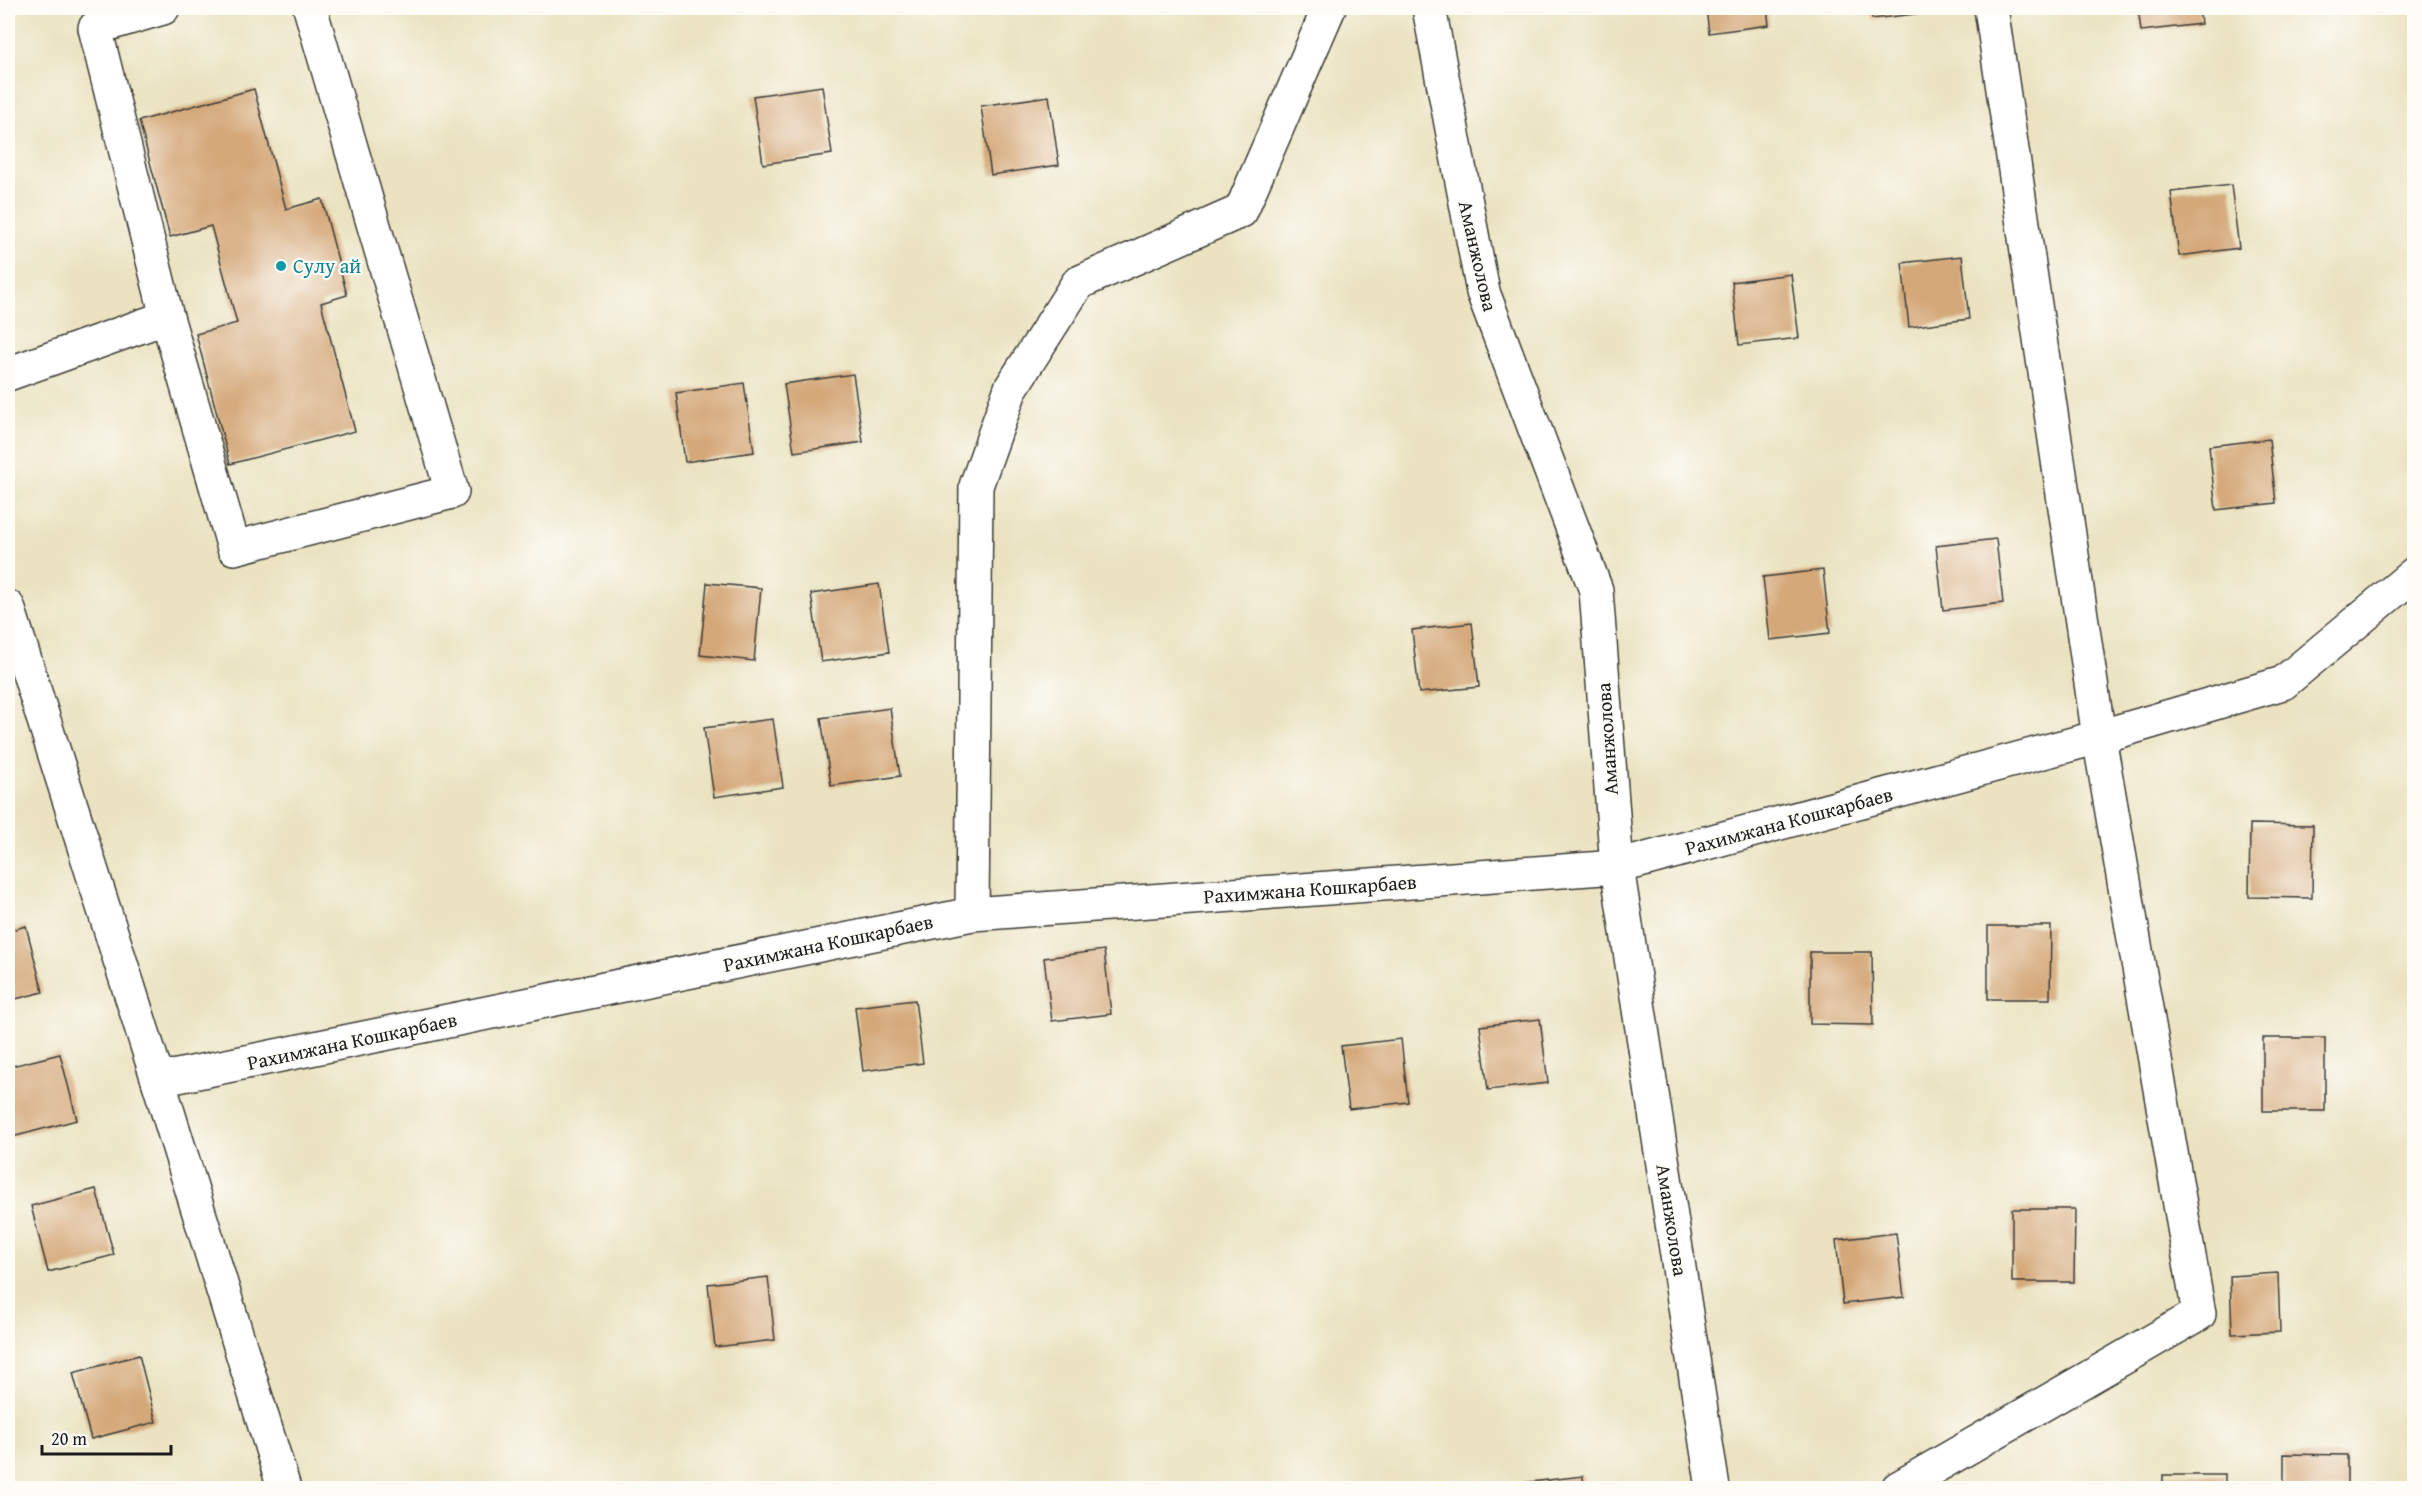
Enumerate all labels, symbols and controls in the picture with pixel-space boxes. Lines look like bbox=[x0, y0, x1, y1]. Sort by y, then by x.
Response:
street label: Аманжолова bbox=[1452, 198, 1505, 315]
place label: Сулу ай bbox=[293, 251, 361, 280]
marker: Сулу ай bbox=[274, 259, 288, 273]
street label: Аманжолова bbox=[1588, 681, 1625, 796]
street label: Рахимжана Кошкарбаев bbox=[1682, 779, 1896, 862]
street label: Рахимжана Кошкарбаев bbox=[1202, 867, 1418, 910]
street label: Рахимжана Кошкарбаев bbox=[720, 906, 935, 979]
street label: Рахимжана Кошкарбаев bbox=[244, 1004, 459, 1077]
street label: Аманжолова bbox=[1649, 1162, 1696, 1278]
scale bar bbox=[42, 1418, 171, 1456]
text: 20 m bbox=[51, 1425, 87, 1452]

